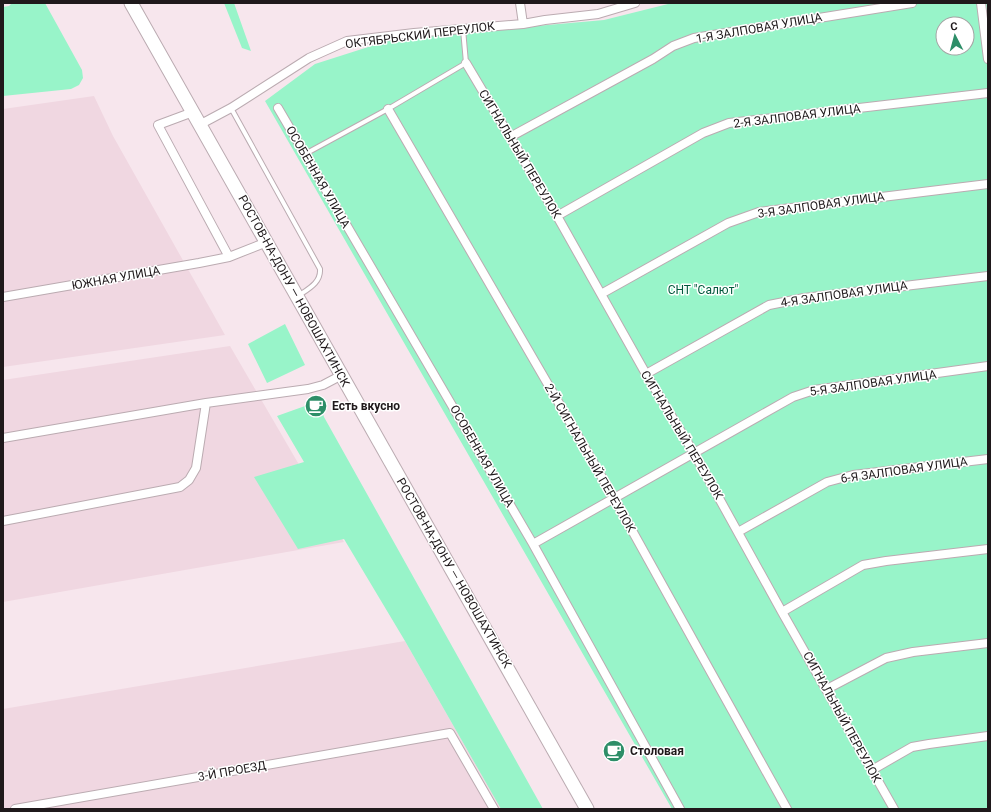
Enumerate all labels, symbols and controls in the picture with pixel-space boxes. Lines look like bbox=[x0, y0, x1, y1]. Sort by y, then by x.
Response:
street label: 1-Я ЗАЛПОВАЯ УЛИЦА bbox=[695, 10, 823, 46]
north arrow bbox=[935, 16, 975, 56]
street label: ОКТЯБРЬСКИЙ ПЕРЕУЛОК bbox=[344, 18, 496, 51]
text: С bbox=[950, 20, 958, 33]
street label: СИГНАЛЬНЫЙ ПЕРЕУЛОК bbox=[476, 87, 565, 221]
street label: 2-Я ЗАЛПОВАЯ УЛИЦА bbox=[733, 101, 862, 131]
street label: ОСОБЕННАЯ УЛИЦА bbox=[283, 124, 353, 231]
street label: 3-Я ЗАЛПОВАЯ УЛИЦА bbox=[757, 189, 886, 221]
street label: РОСТОВ-НА-ДОНУ — НОВОШАХТИНСК bbox=[235, 193, 353, 390]
street label: ЮЖНАЯ УЛИЦА bbox=[71, 263, 161, 293]
street label: 4-Я ЗАЛПОВАЯ УЛИЦА bbox=[780, 278, 909, 310]
park label: СНТ "Салют" bbox=[668, 283, 739, 297]
street label: 5-Я ЗАЛПОВАЯ УЛИЦА bbox=[809, 367, 938, 399]
street label: СИГНАЛЬНЫЙ ПЕРЕУЛОК bbox=[638, 368, 727, 502]
street label: 2-Й СИГНАЛЬНЫЙ ПЕРЕУЛОК bbox=[542, 381, 639, 535]
cafe icon: Есть вкусно bbox=[303, 393, 329, 419]
place label: Есть вкусно bbox=[332, 399, 400, 413]
street label: ОСОБЕННАЯ УЛИЦА bbox=[447, 403, 517, 510]
street label: 6-Я ЗАЛПОВАЯ УЛИЦА bbox=[840, 454, 969, 486]
street label: РОСТОВ-НА-ДОНУ — НОВОШАХТИНСК bbox=[394, 476, 514, 671]
street label: СИГНАЛЬНЫЙ ПЕРЕУЛОК bbox=[800, 649, 885, 785]
cafe icon: Столовая bbox=[601, 738, 627, 764]
place label: Столовая bbox=[630, 744, 684, 758]
street label: 3-Й ПРОЕЗД bbox=[197, 757, 267, 784]

